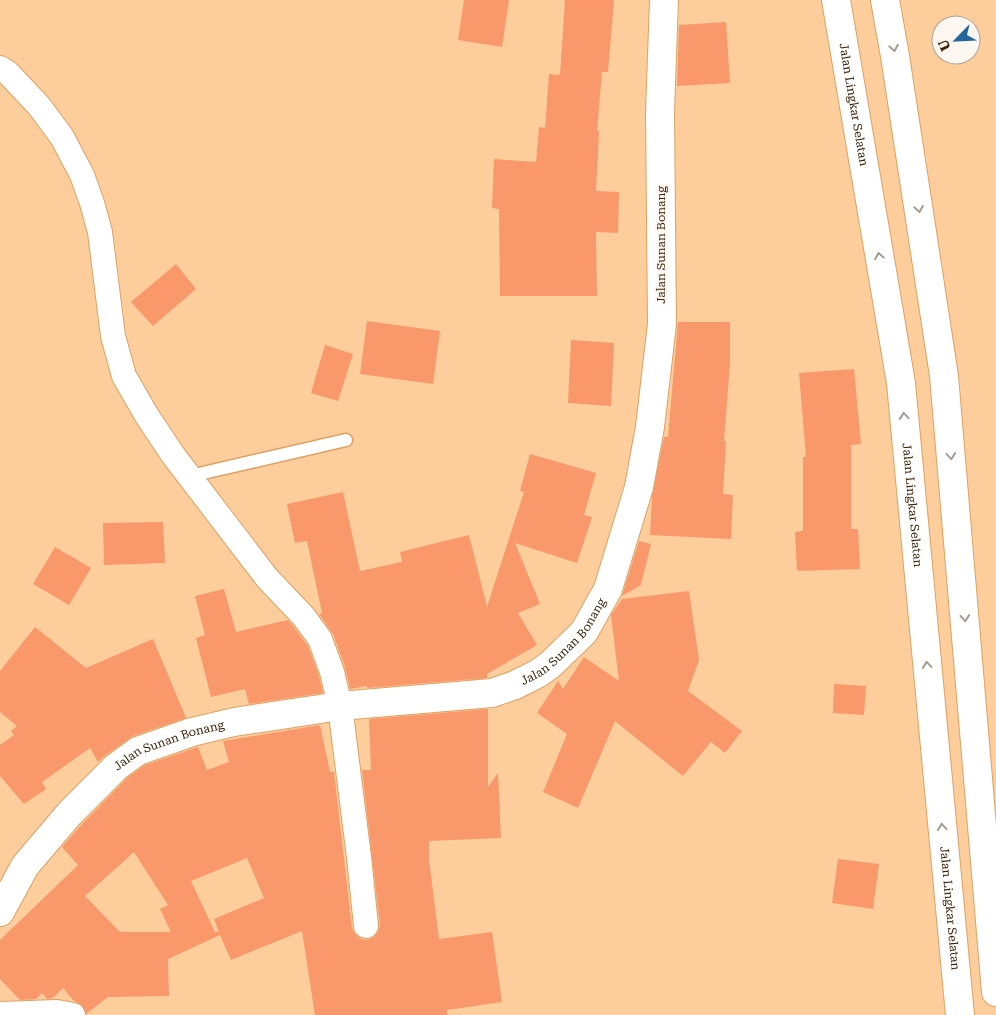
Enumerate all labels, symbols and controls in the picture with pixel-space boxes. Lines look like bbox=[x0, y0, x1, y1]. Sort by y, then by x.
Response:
north arrow bbox=[931, 15, 981, 65]
text: U bbox=[935, 37, 954, 53]
street label: Jalan Lingkar Selatan bbox=[836, 42, 871, 167]
one-way arrow bbox=[888, 44, 898, 52]
street label: Jalan Sunan Bonang bbox=[654, 186, 668, 304]
one-way arrow bbox=[913, 204, 923, 213]
one-way arrow bbox=[875, 251, 885, 260]
one-way arrow bbox=[899, 412, 910, 420]
street label: Jalan Lingkar Selatan bbox=[900, 442, 925, 568]
one-way arrow bbox=[945, 453, 956, 461]
street label: Jalan Sunan Bonang bbox=[518, 595, 609, 688]
one-way arrow bbox=[959, 615, 970, 623]
one-way arrow bbox=[922, 661, 933, 669]
street label: Jalan Sunan Bonang bbox=[111, 718, 226, 773]
one-way arrow bbox=[937, 823, 948, 831]
street label: Jalan Lingkar Selatan bbox=[937, 846, 963, 971]

